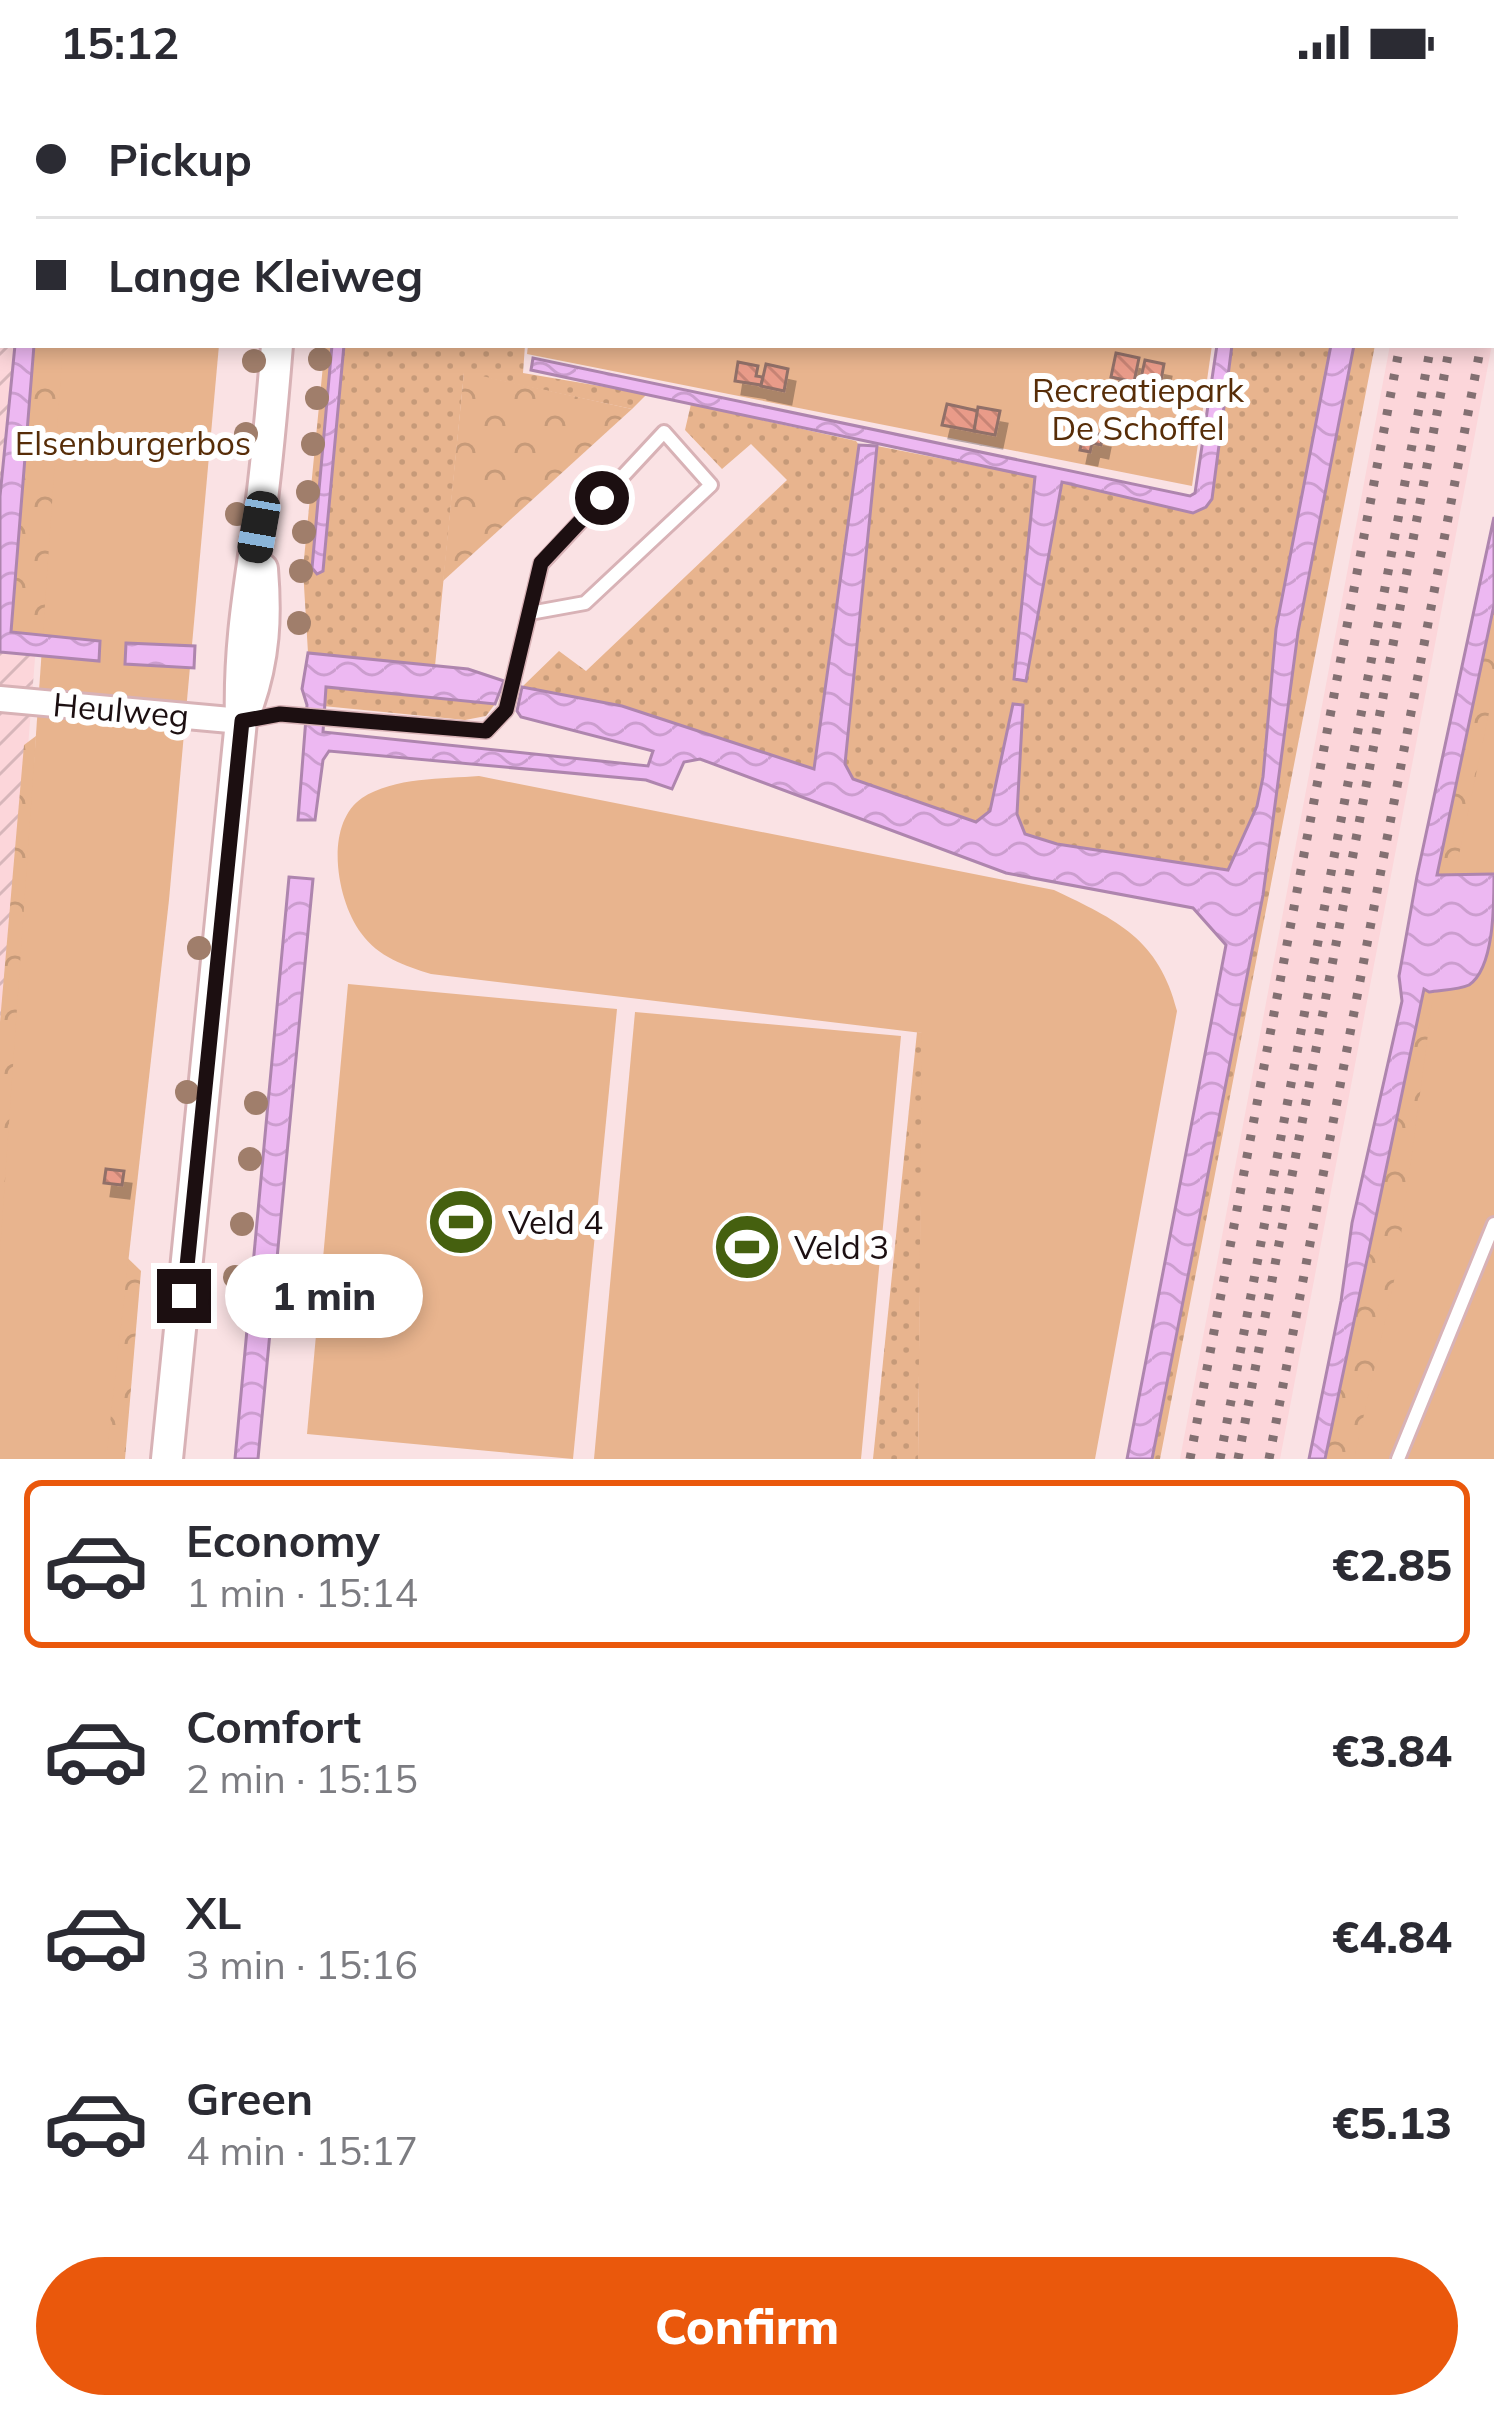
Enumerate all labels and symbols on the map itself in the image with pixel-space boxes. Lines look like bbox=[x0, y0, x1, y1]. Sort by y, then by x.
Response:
park label: Recreatiepark De Schoffel bbox=[1032, 369, 1245, 448]
park label: Elsenburgerbos bbox=[15, 422, 251, 463]
route start bbox=[575, 471, 629, 525]
car bbox=[235, 488, 283, 566]
street label: Heulweg bbox=[51, 683, 191, 736]
sports icon: Veld 4 bbox=[426, 1187, 496, 1257]
place label: Veld 4 bbox=[508, 1201, 603, 1242]
sports icon: Veld 3 bbox=[712, 1212, 782, 1282]
place label: Veld 3 bbox=[794, 1226, 889, 1267]
callout: 1 min bbox=[226, 1254, 424, 1338]
route end bbox=[157, 1269, 211, 1323]

